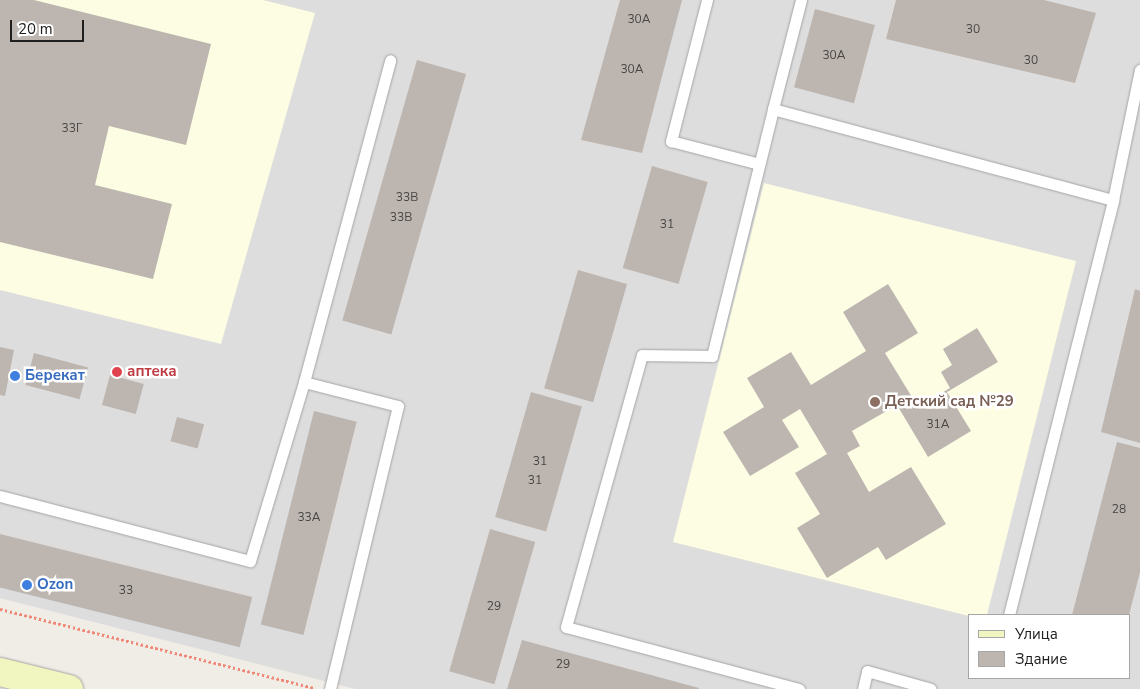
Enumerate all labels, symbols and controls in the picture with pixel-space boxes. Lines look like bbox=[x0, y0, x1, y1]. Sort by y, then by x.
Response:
scale bar bbox=[12, 10, 86, 42]
house number: 30А bbox=[627, 13, 651, 27]
text: 20 m bbox=[18, 19, 53, 39]
house number: 30 bbox=[966, 23, 980, 37]
house number: 30А bbox=[822, 49, 846, 63]
house number: 30 bbox=[1024, 54, 1038, 68]
house number: 30А bbox=[620, 63, 644, 77]
house number: 33Г bbox=[62, 122, 82, 136]
house number: 33В bbox=[396, 191, 418, 205]
house number: 33В bbox=[390, 211, 412, 225]
house number: 31 bbox=[660, 218, 674, 232]
place label: аптека bbox=[127, 363, 177, 381]
marker: аптека bbox=[111, 366, 123, 378]
place label: Берекат bbox=[25, 367, 85, 385]
marker: Берекат bbox=[9, 370, 21, 382]
place label: Детский сад №29 bbox=[885, 393, 1014, 411]
marker: Детский сад №29 bbox=[869, 396, 881, 408]
house number: 31А bbox=[926, 418, 950, 432]
house number: 31 bbox=[533, 455, 547, 469]
house number: 31 bbox=[528, 474, 542, 488]
house number: 28 bbox=[1112, 503, 1126, 517]
house number: 33А bbox=[297, 511, 321, 525]
place label: Ozon bbox=[37, 576, 73, 594]
marker: Ozon bbox=[21, 579, 33, 591]
house number: 33 bbox=[119, 584, 133, 598]
house number: 29 bbox=[487, 600, 501, 614]
legend bbox=[968, 614, 1130, 679]
text: Улица bbox=[1015, 624, 1058, 644]
text: Здание bbox=[1015, 649, 1067, 669]
house number: 29 bbox=[556, 658, 570, 672]

